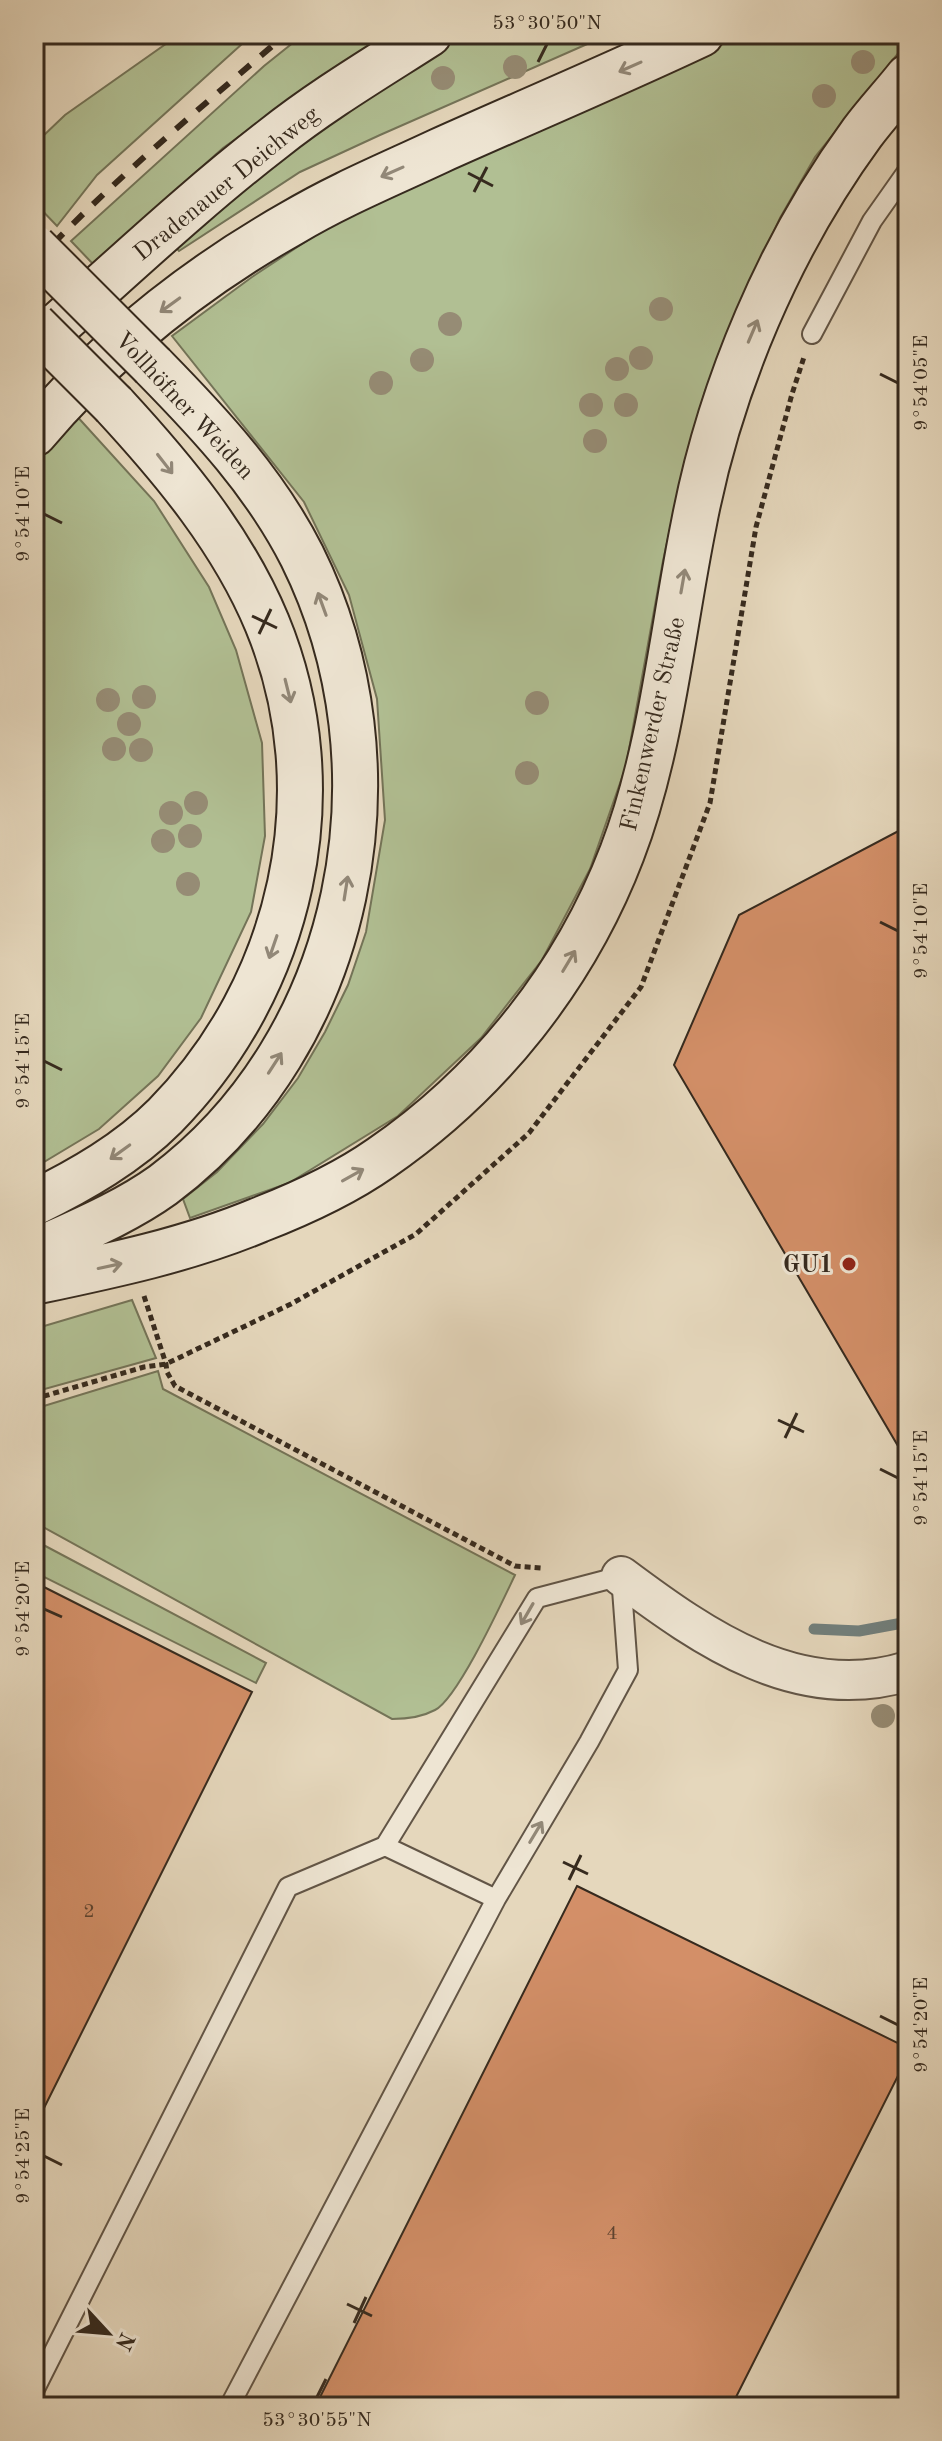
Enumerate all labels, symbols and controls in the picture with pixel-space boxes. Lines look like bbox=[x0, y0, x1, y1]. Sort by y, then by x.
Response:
text: 53°30'50"N bbox=[492, 14, 602, 34]
one-way arrow bbox=[618, 60, 642, 75]
street label: Dradenauer Deichweg bbox=[130, 103, 324, 266]
one-way arrow bbox=[380, 166, 405, 181]
one-way arrow bbox=[159, 297, 181, 314]
one-way arrow bbox=[746, 319, 761, 344]
street label: Vollhöfner Weiden bbox=[109, 328, 258, 485]
text: 9°54'05"E bbox=[912, 335, 932, 431]
one-way arrow bbox=[157, 453, 174, 474]
text: 9°54'10"E bbox=[14, 466, 34, 562]
one-way arrow bbox=[677, 568, 692, 594]
one-way arrow bbox=[314, 593, 328, 617]
street label: Finkenwerder Straße bbox=[618, 615, 690, 834]
one-way arrow bbox=[281, 677, 296, 703]
one-way arrow bbox=[339, 876, 354, 901]
text: 9°54'10"E bbox=[912, 883, 932, 979]
one-way arrow bbox=[265, 934, 279, 958]
one-way arrow bbox=[561, 950, 577, 973]
text: 9°54'15"E bbox=[14, 1013, 34, 1109]
one-way arrow bbox=[267, 1053, 284, 1075]
one-way arrow bbox=[110, 1144, 132, 1160]
one-way arrow bbox=[341, 1167, 364, 1183]
place label: GU1 bbox=[783, 1254, 833, 1278]
marker: GU1 bbox=[840, 1255, 858, 1273]
one-way arrow bbox=[97, 1258, 123, 1273]
text: 9°54'15"E bbox=[912, 1430, 932, 1526]
text: 9°54'20"E bbox=[14, 1561, 34, 1657]
one-way arrow bbox=[519, 1602, 535, 1625]
one-way arrow bbox=[528, 1821, 544, 1844]
house number: 2 bbox=[83, 1902, 95, 1922]
text: 9°54'20"E bbox=[912, 1977, 932, 2073]
text: 9°54'25"E bbox=[14, 2108, 34, 2204]
house number: 4 bbox=[606, 2224, 618, 2244]
north arrow bbox=[68, 2293, 148, 2373]
text: N bbox=[111, 2329, 138, 2353]
text: 53°30'55"N bbox=[262, 2411, 372, 2431]

